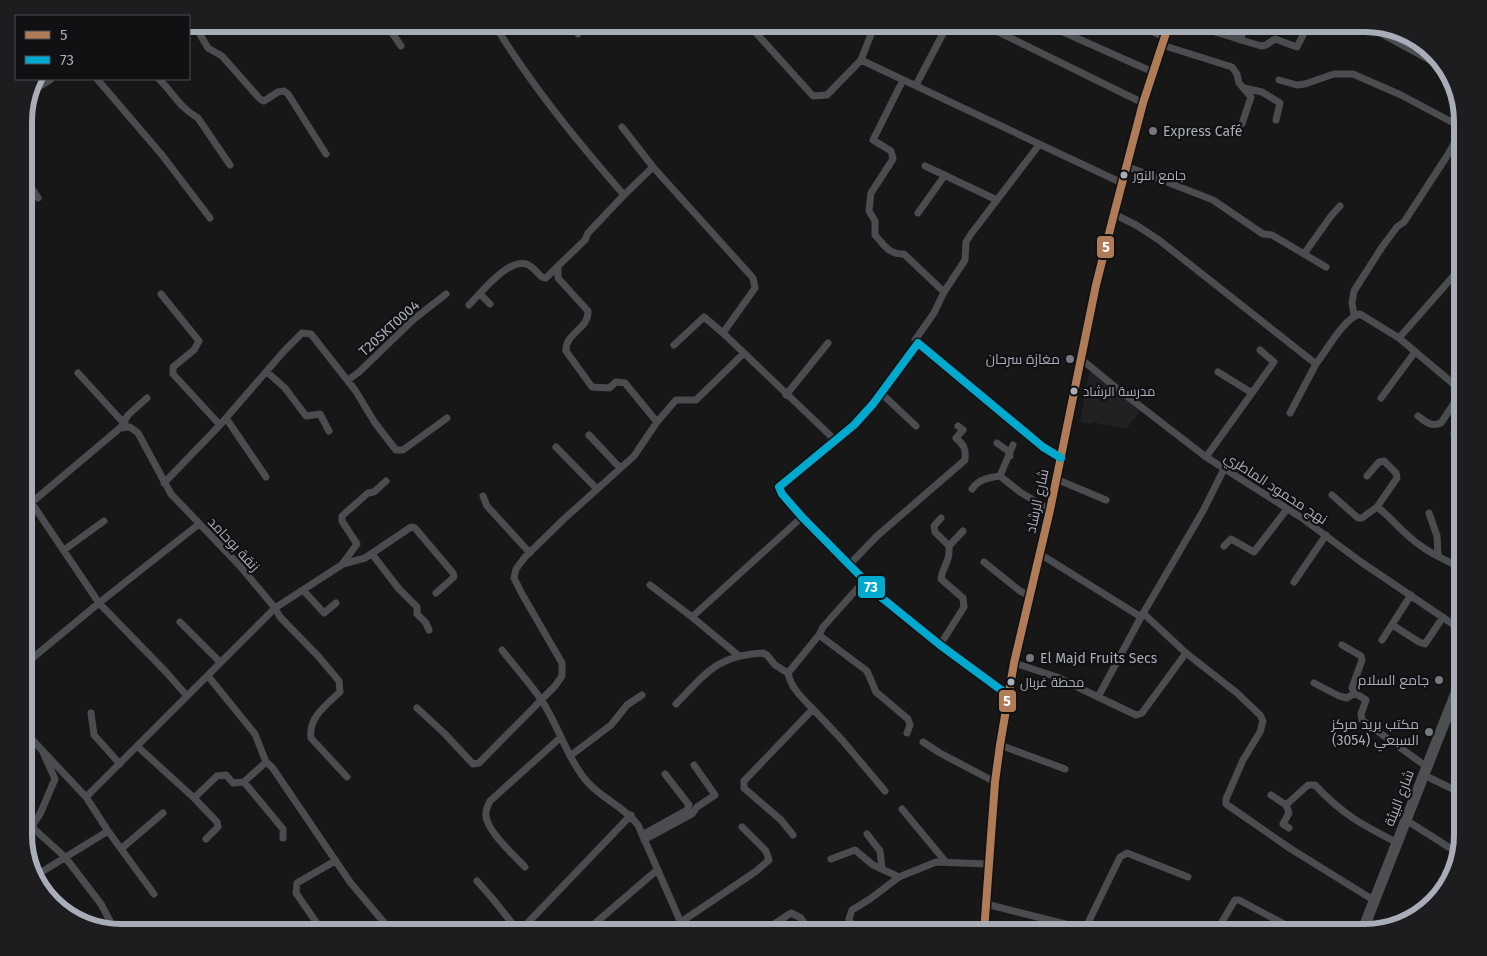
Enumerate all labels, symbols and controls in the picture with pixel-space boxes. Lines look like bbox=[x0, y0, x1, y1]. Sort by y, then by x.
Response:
legend bbox=[15, 15, 190, 80]
text: 5 bbox=[60, 26, 68, 44]
text: 73 bbox=[60, 51, 74, 69]
place label: Express Café bbox=[1163, 123, 1242, 140]
marker: Express Café bbox=[1147, 125, 1159, 137]
place label: جامع النور bbox=[1132, 168, 1186, 184]
marker: جامع النور bbox=[1119, 170, 1129, 180]
line badge: 5 bbox=[1096, 235, 1115, 259]
text: 5 bbox=[1102, 239, 1110, 256]
street label: T20SKT0004 bbox=[356, 296, 424, 360]
place label: مغازة سرحان bbox=[986, 351, 1060, 368]
marker: مغازة سرحان bbox=[1064, 353, 1076, 365]
place label: مدرسة الرشاد bbox=[1083, 384, 1155, 399]
marker: مدرسة الرشاد bbox=[1069, 386, 1079, 396]
street label: نهج محمود الماطري bbox=[1219, 449, 1330, 531]
street label: شارع الرشاد bbox=[1022, 467, 1053, 535]
street label: زنقة بوحامد bbox=[204, 514, 263, 575]
line badge: 73 bbox=[857, 575, 886, 599]
text: 73 bbox=[864, 579, 878, 596]
place label: El Majd Fruits Secs bbox=[1040, 650, 1158, 667]
marker: El Majd Fruits Secs bbox=[1024, 652, 1036, 664]
place label: جامع السلام bbox=[1358, 672, 1429, 690]
marker: جامع السلام bbox=[1433, 674, 1445, 686]
place label: محطة غربال bbox=[1020, 675, 1084, 691]
marker: محطة غربال bbox=[1006, 677, 1016, 687]
line badge: 5 bbox=[998, 689, 1017, 713]
text: 5 bbox=[1003, 693, 1011, 710]
place label: مكتب بريد مركز السبعي (3054) bbox=[1330, 716, 1419, 752]
marker: مكتب بريد مركز السبعي (3054) bbox=[1423, 726, 1435, 738]
street label: شارع البيئة bbox=[1381, 768, 1418, 829]

